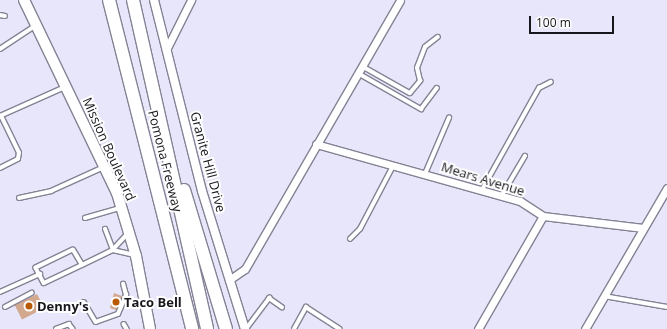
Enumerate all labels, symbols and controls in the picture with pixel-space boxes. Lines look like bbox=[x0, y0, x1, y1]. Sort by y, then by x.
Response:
scale bar bbox=[531, 8, 616, 34]
text: 100 m bbox=[536, 14, 571, 31]
street label: Mission Boulevard bbox=[79, 95, 139, 203]
street label: Pomona Freeway bbox=[145, 108, 185, 214]
street label: Granite Hill Drive bbox=[187, 110, 229, 214]
street label: Mears Avenue bbox=[439, 159, 527, 199]
place label: Taco Bell bbox=[124, 294, 182, 310]
marker: Taco Bell bbox=[111, 297, 121, 307]
place label: Denny's bbox=[37, 298, 89, 314]
marker: Denny's bbox=[24, 301, 34, 311]

